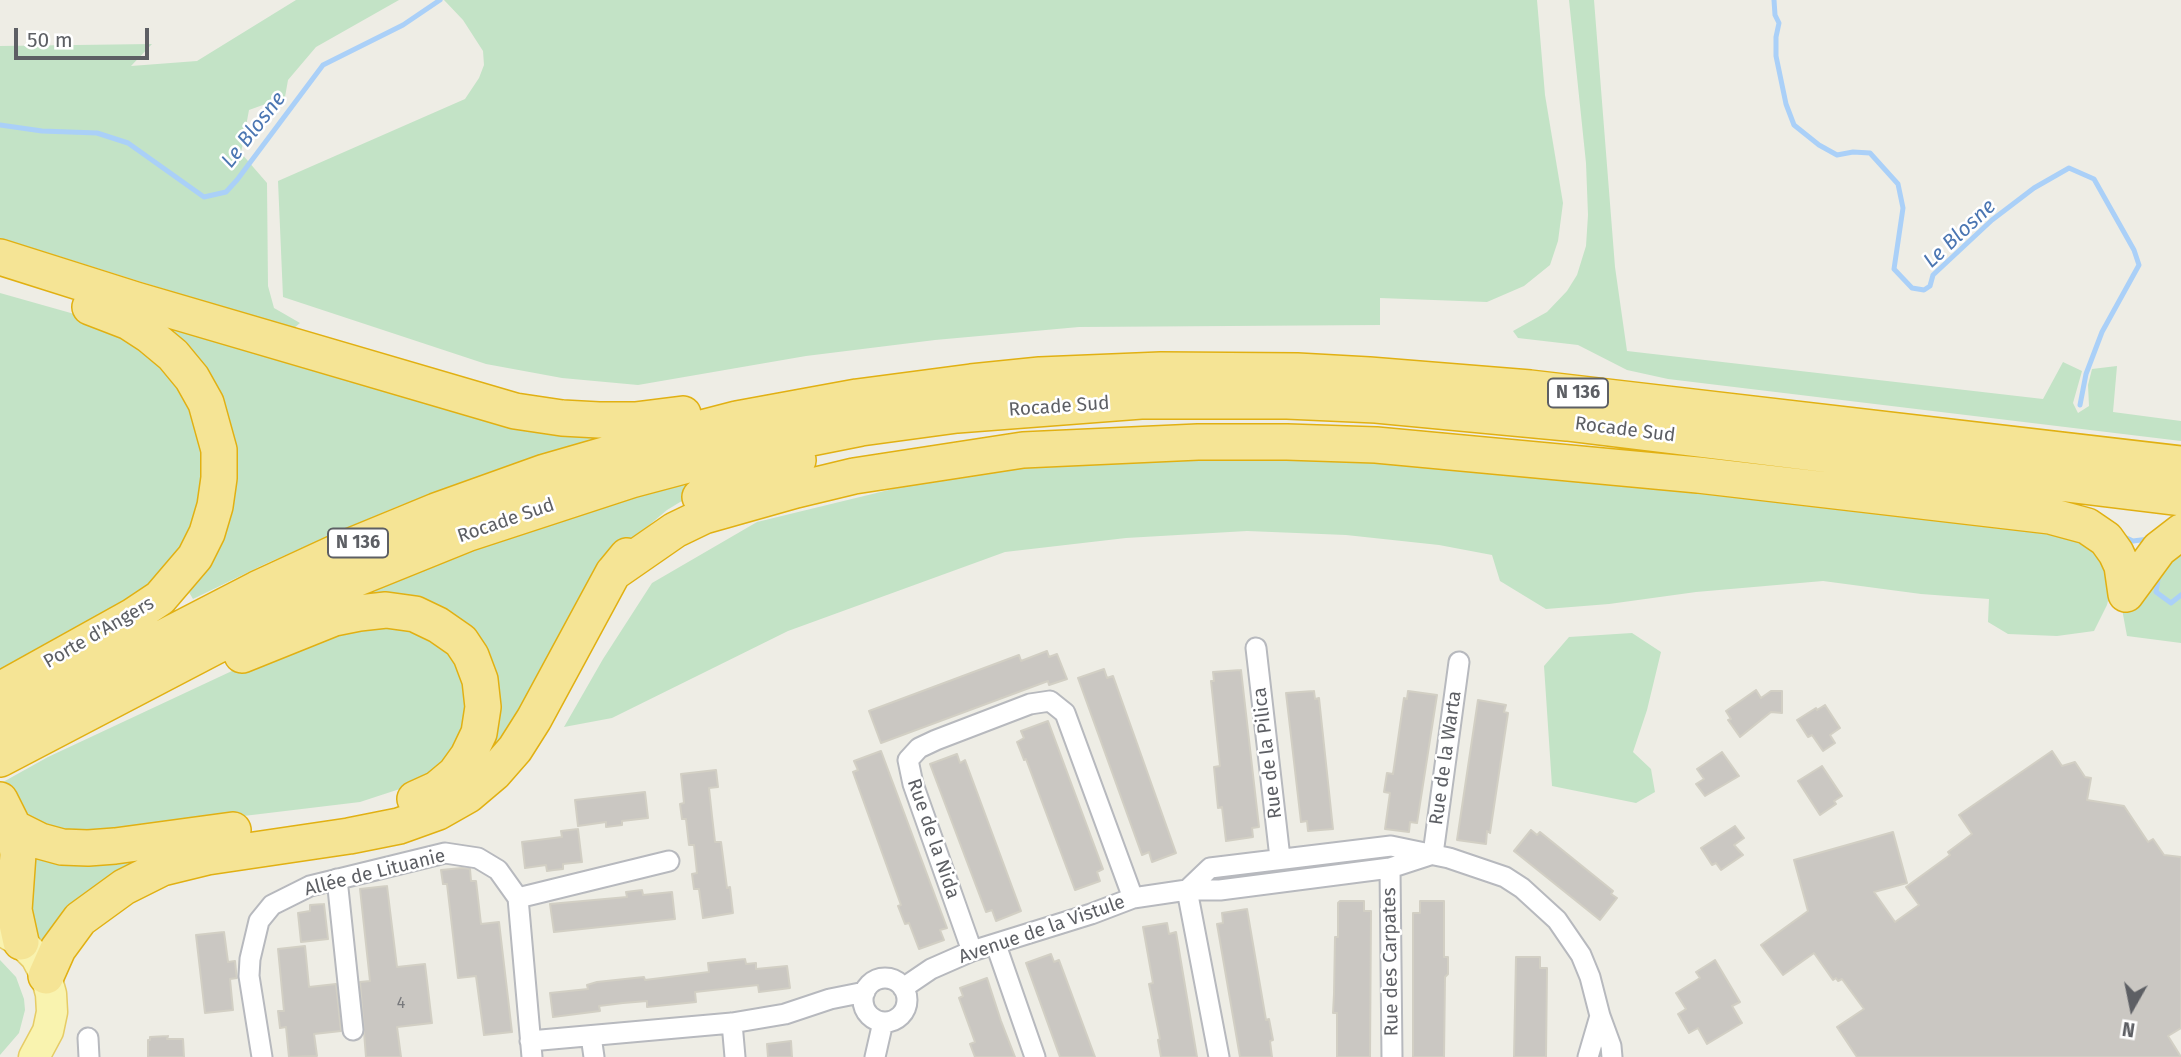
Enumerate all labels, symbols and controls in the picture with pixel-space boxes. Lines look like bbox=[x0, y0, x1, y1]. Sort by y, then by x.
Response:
scale bar bbox=[18, 14, 152, 58]
text: 50 m bbox=[27, 27, 73, 53]
water label: Le Blosne bbox=[217, 87, 291, 173]
water label: Le Blosne bbox=[1919, 194, 2001, 274]
road number: N 136 bbox=[1548, 379, 1608, 408]
street label: Rocade Sud bbox=[1008, 392, 1110, 422]
street label: Rocade Sud bbox=[1573, 413, 1677, 447]
street label: Rocade Sud bbox=[455, 494, 557, 548]
road number: N 136 bbox=[328, 528, 388, 558]
street label: Porte d'Angers bbox=[40, 592, 158, 674]
street label: Rue de la Pilica bbox=[1249, 686, 1287, 820]
street label: Rue de la Warta bbox=[1425, 689, 1467, 827]
street label: Rue de la Nida bbox=[902, 776, 964, 902]
street label: Allée de Lituanie bbox=[302, 844, 448, 902]
street label: Rue des Carpates bbox=[1378, 887, 1404, 1037]
street label: Avenue de la Vistule bbox=[956, 891, 1128, 969]
north arrow bbox=[2097, 973, 2167, 1043]
house number: 4 bbox=[397, 994, 405, 1014]
text: N bbox=[2121, 1017, 2137, 1042]

